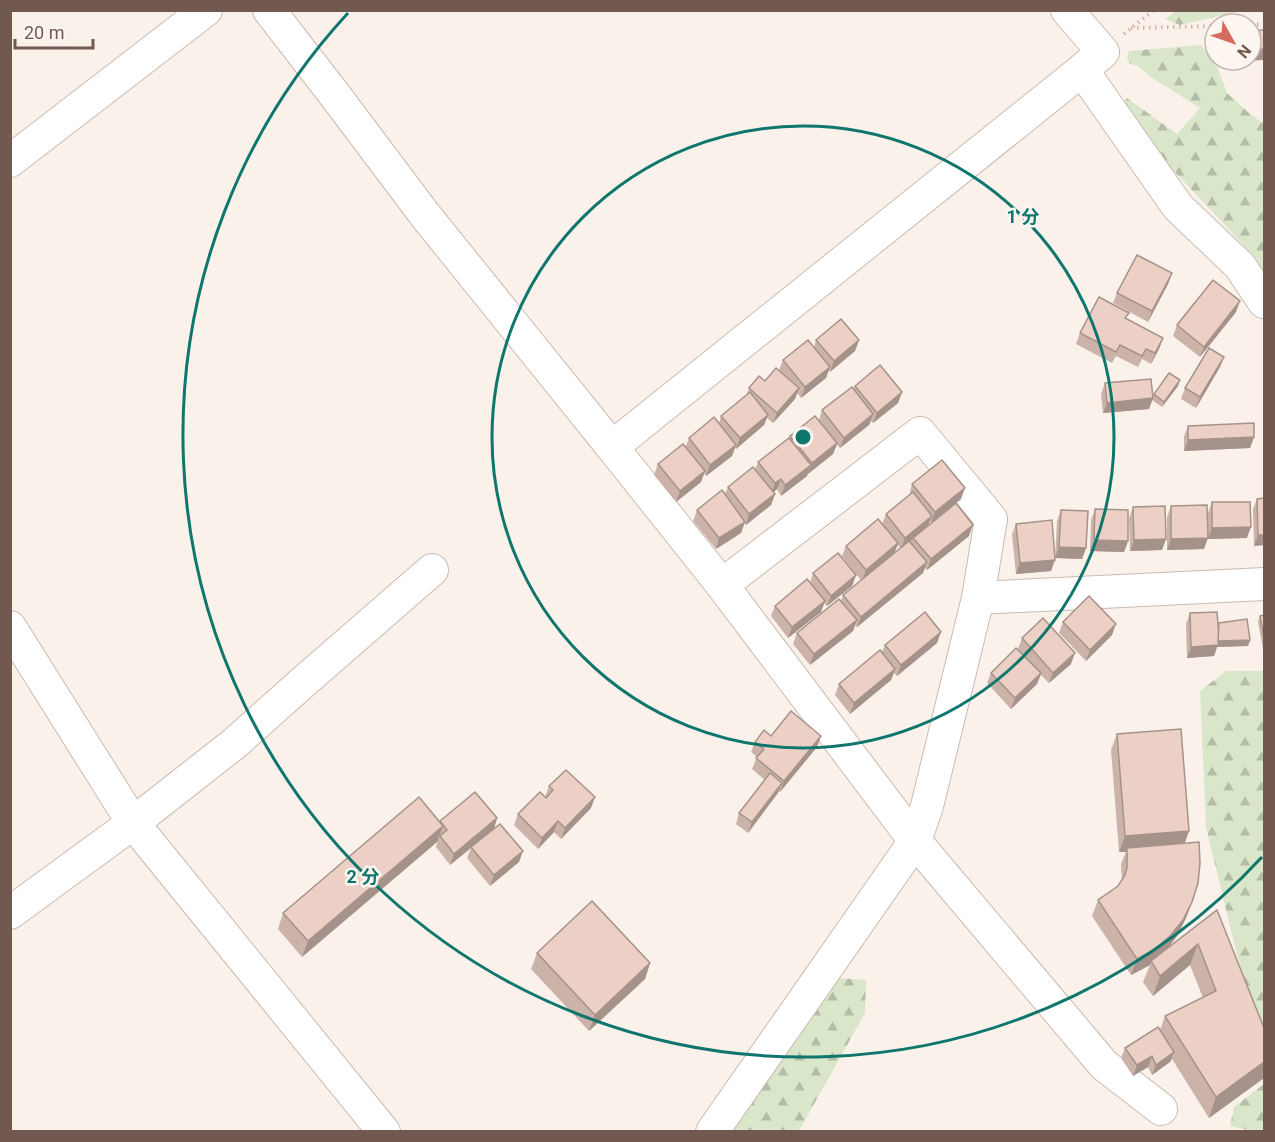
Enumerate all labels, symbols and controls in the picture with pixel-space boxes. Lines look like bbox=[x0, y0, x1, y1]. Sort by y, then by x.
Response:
scale bar bbox=[15, 12, 93, 50]
north arrow bbox=[1203, 12, 1263, 72]
text: 20 m bbox=[24, 22, 64, 43]
text: N bbox=[1233, 41, 1255, 62]
text: 1 分 bbox=[1007, 206, 1039, 227]
centre of rings bbox=[793, 427, 813, 447]
text: 2 分 bbox=[347, 866, 379, 887]

